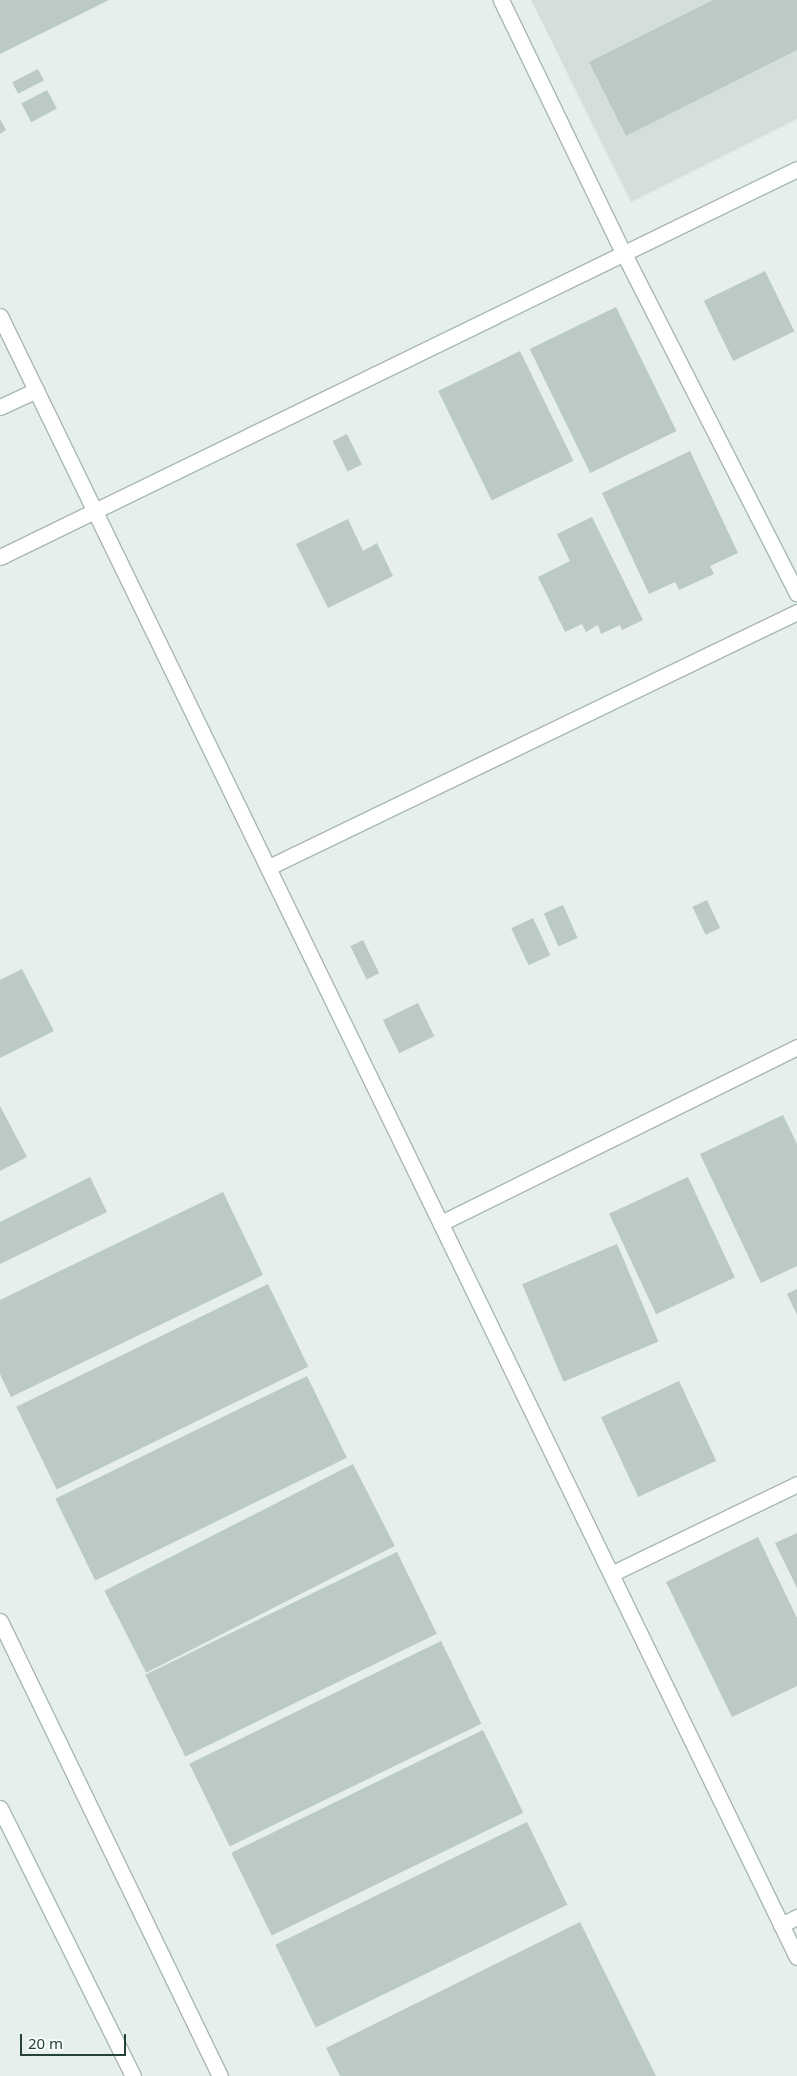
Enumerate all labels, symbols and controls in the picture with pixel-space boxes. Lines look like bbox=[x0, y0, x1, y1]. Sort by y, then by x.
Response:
scale bar bbox=[22, 2024, 129, 2056]
text: 20 m bbox=[28, 2033, 63, 2053]

